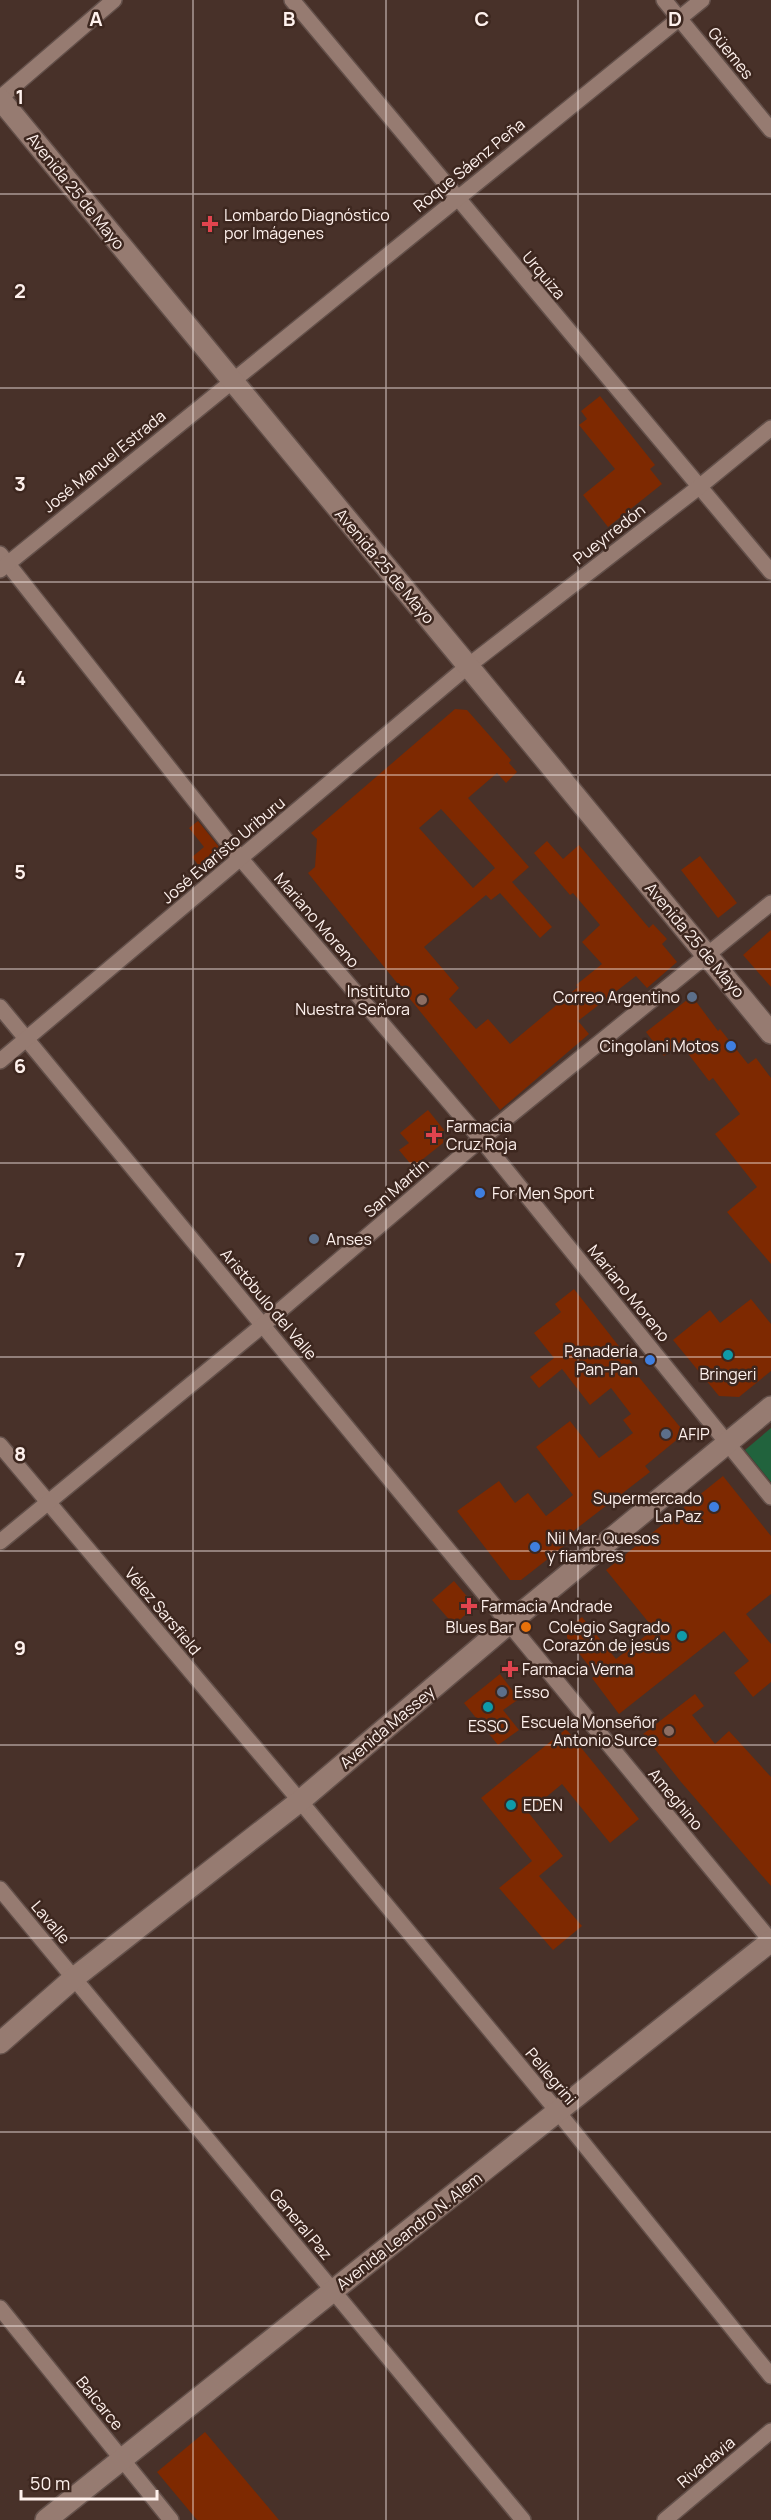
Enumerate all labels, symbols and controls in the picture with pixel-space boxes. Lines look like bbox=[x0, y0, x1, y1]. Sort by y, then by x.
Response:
text: A bbox=[89, 5, 103, 32]
text: B bbox=[283, 5, 296, 32]
text: C bbox=[475, 5, 489, 32]
text: D bbox=[668, 5, 682, 32]
street label: Güemes bbox=[703, 22, 759, 84]
text: 1 bbox=[16, 83, 24, 110]
street label: Roque Sáenz Peña bbox=[409, 113, 529, 217]
street label: Avenida 25 de Mayo bbox=[22, 128, 130, 254]
place label: Lombardo Diagnóstico por Imágenes bbox=[224, 204, 390, 244]
marker: Lombardo Diagnóstico por Imágenes bbox=[201, 215, 219, 233]
street label: Urquiza bbox=[517, 246, 571, 304]
text: 2 bbox=[14, 277, 26, 304]
street label: José Manuel Estrada bbox=[38, 405, 170, 517]
text: 3 bbox=[14, 470, 26, 497]
street label: Pueyrredón bbox=[568, 499, 650, 569]
street label: Avenida 25 de Mayo bbox=[330, 504, 440, 628]
text: 4 bbox=[14, 664, 26, 691]
street label: José Evaristo Uriburu bbox=[157, 792, 289, 908]
text: 5 bbox=[14, 858, 26, 885]
street label: Mariano Moreno bbox=[270, 868, 364, 972]
street label: Avenida 25 de Mayo bbox=[640, 878, 750, 1002]
place label: Instituto Nuestra Señora bbox=[295, 980, 410, 1020]
place label: Correo Argentino bbox=[553, 986, 680, 1008]
marker: Correo Argentino bbox=[685, 990, 699, 1004]
marker: Instituto Nuestra Señora bbox=[415, 993, 429, 1007]
place label: Cingolani Motos bbox=[600, 1035, 719, 1057]
marker: Cingolani Motos bbox=[724, 1039, 738, 1053]
text: 6 bbox=[14, 1052, 26, 1079]
place label: Farmacia Cruz Roja bbox=[446, 1115, 517, 1155]
marker: Farmacia Cruz Roja bbox=[427, 1128, 441, 1142]
street label: San Martín bbox=[359, 1154, 433, 1222]
place label: For Men Sport bbox=[492, 1182, 595, 1204]
marker: For Men Sport bbox=[473, 1186, 487, 1200]
place label: Anses bbox=[326, 1228, 372, 1250]
marker: Anses bbox=[307, 1232, 321, 1246]
street label: Mariano Moreno bbox=[583, 1240, 675, 1346]
street label: Aristóbulo del Valle bbox=[216, 1244, 322, 1364]
text: 7 bbox=[15, 1246, 25, 1273]
place label: Panadería Pan-Pan bbox=[564, 1340, 638, 1380]
marker: Bringeri bbox=[721, 1348, 735, 1362]
marker: Panadería Pan-Pan bbox=[643, 1353, 657, 1367]
place label: Bringeri bbox=[699, 1363, 757, 1385]
place label: AFIP bbox=[678, 1423, 710, 1445]
marker: AFIP bbox=[659, 1427, 673, 1441]
text: 8 bbox=[14, 1440, 26, 1467]
place label: Supermercado La Paz bbox=[593, 1487, 702, 1527]
marker: Supermercado La Paz bbox=[707, 1500, 721, 1514]
place label: Nil Mar. Quesos y fiambres bbox=[547, 1527, 659, 1567]
marker: Nil Mar. Quesos y fiambres bbox=[528, 1540, 542, 1554]
street label: Vélez Sarsfield bbox=[120, 1563, 206, 1659]
place label: Farmacia Andrade bbox=[481, 1595, 613, 1617]
marker: Farmacia Andrade bbox=[462, 1599, 476, 1613]
place label: Blues Bar bbox=[446, 1616, 514, 1638]
place label: Colegio Sagrado Corazón de jesús bbox=[543, 1616, 670, 1656]
marker: Blues Bar bbox=[519, 1620, 533, 1634]
marker: Colegio Sagrado Corazón de jesús bbox=[675, 1629, 689, 1643]
text: 9 bbox=[14, 1634, 26, 1661]
place label: Farmacia Verna bbox=[522, 1658, 634, 1680]
marker: Farmacia Verna bbox=[503, 1662, 517, 1676]
street label: Avenida Massey bbox=[335, 1680, 440, 1773]
place label: Esso bbox=[514, 1681, 549, 1703]
marker: Esso bbox=[495, 1685, 509, 1699]
marker: ESSO bbox=[481, 1700, 495, 1714]
place label: Escuela Monseñor Antonio Surce bbox=[521, 1711, 657, 1751]
place label: ESSO bbox=[468, 1715, 509, 1737]
marker: Escuela Monseñor Antonio Surce bbox=[662, 1724, 676, 1738]
street label: Ameghino bbox=[644, 1763, 708, 1835]
place label: EDEN bbox=[523, 1794, 563, 1816]
marker: EDEN bbox=[504, 1798, 518, 1812]
street label: Lavalle bbox=[26, 1896, 76, 1948]
street label: Pellegrini bbox=[521, 2043, 581, 2109]
street label: Avenida Leandro N. Alem bbox=[332, 2167, 486, 2295]
street label: General Paz bbox=[265, 2184, 337, 2264]
street label: Balcarce bbox=[71, 2371, 129, 2435]
street label: Rivadavia bbox=[672, 2431, 740, 2493]
scale bar bbox=[21, 2463, 158, 2501]
text: 50 m bbox=[30, 2471, 70, 2495]

